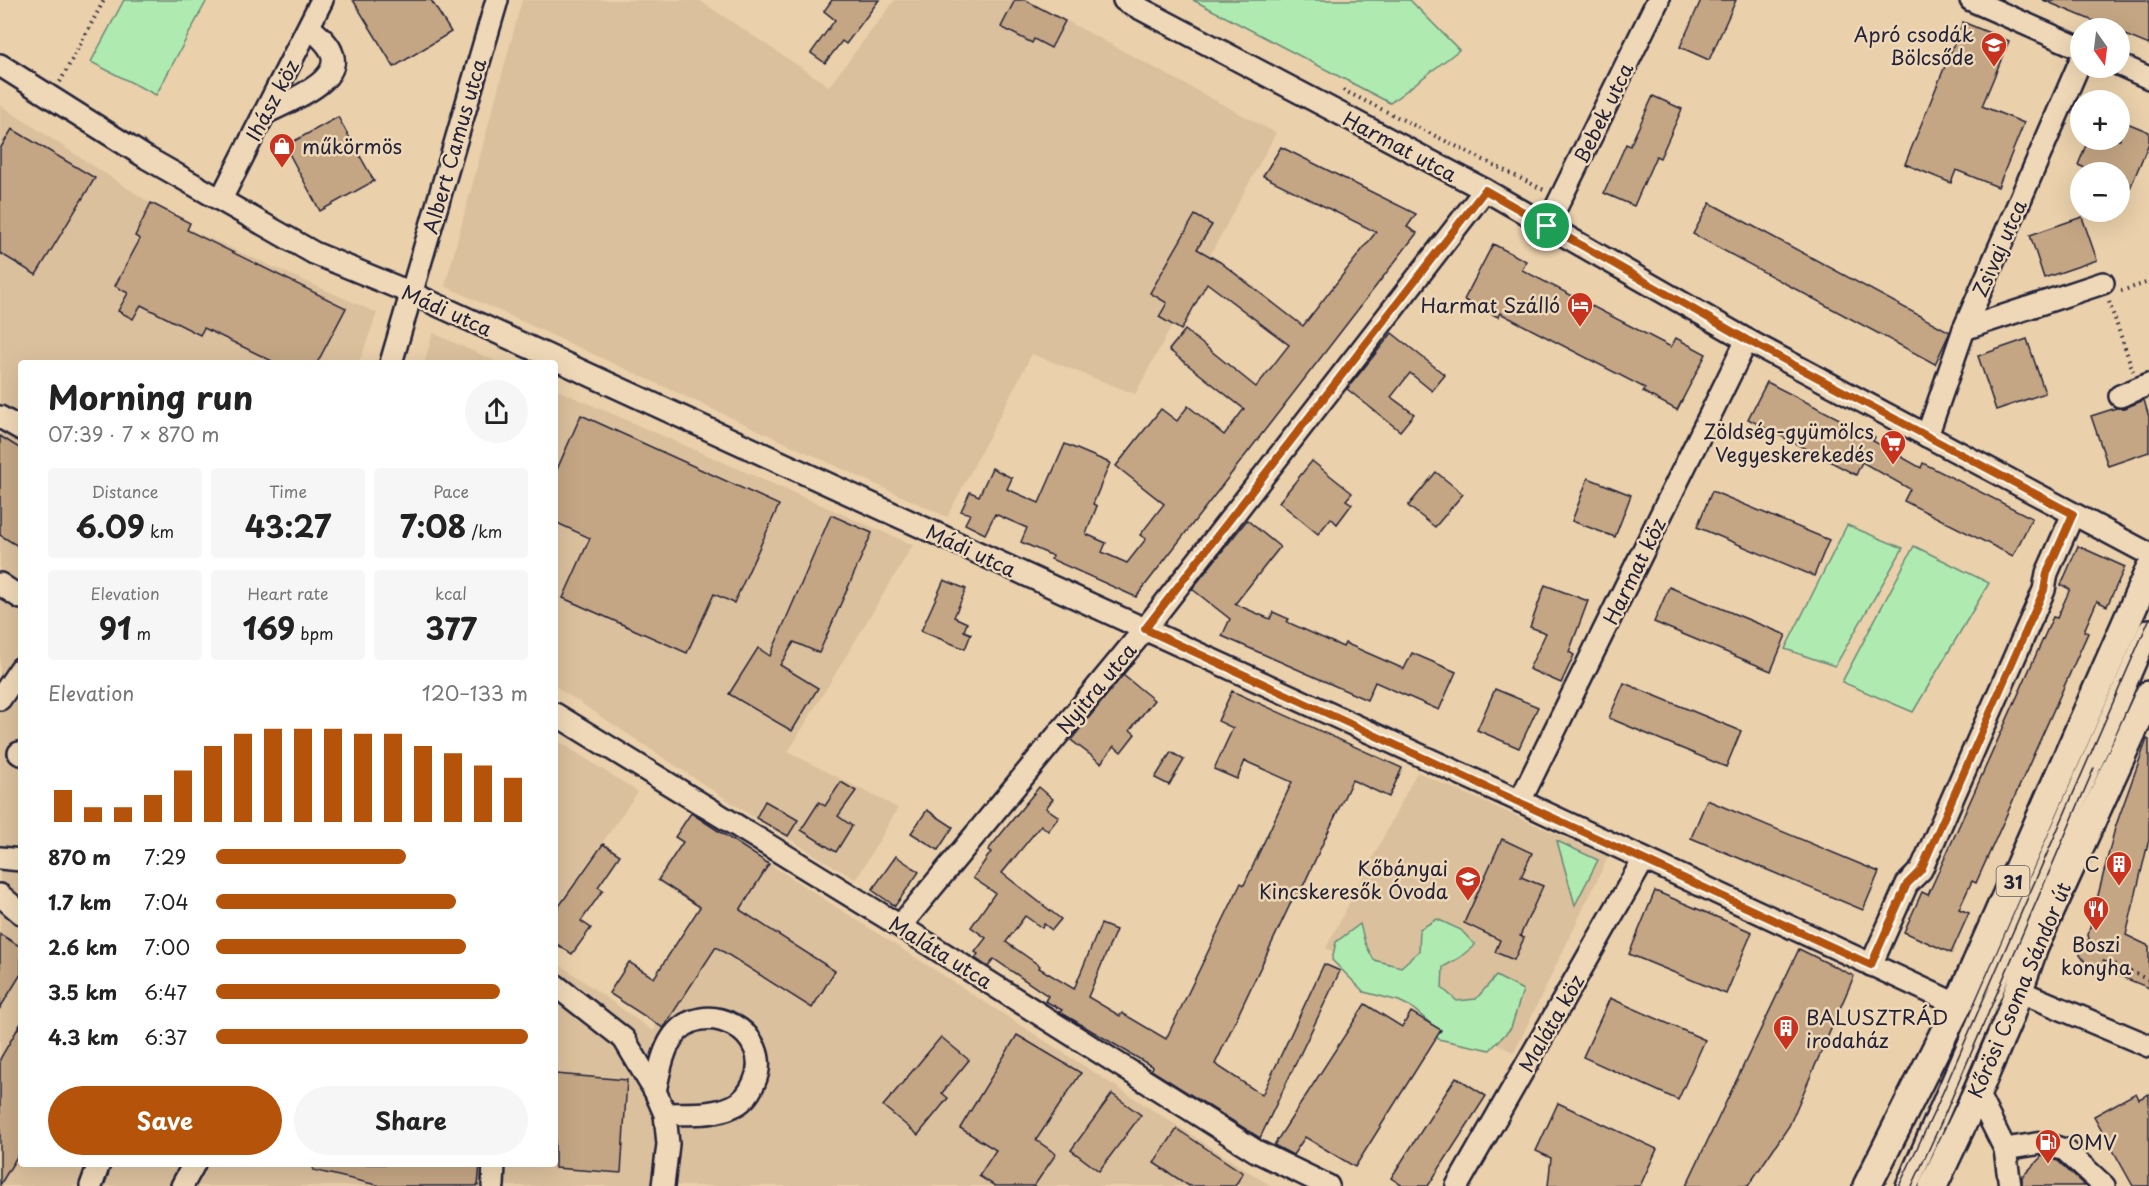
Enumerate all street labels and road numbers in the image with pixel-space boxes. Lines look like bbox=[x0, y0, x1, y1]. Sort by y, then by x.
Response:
street label: Ihász köz bbox=[238, 54, 306, 146]
street label: Albert Camus utca bbox=[415, 54, 494, 237]
street label: Bebek utca bbox=[1566, 57, 1641, 168]
street label: Harmat utca bbox=[1338, 103, 1463, 189]
street label: Zsivaj utca bbox=[1964, 194, 2034, 301]
street label: Mádi utca bbox=[397, 277, 497, 343]
street label: Harmat köz bbox=[1595, 512, 1673, 630]
street label: Mádi utca bbox=[921, 516, 1021, 584]
street label: Nyitra utca bbox=[1049, 635, 1144, 740]
road number: 31 bbox=[1996, 866, 2030, 896]
street label: Kőrösi Csoma Sándor út bbox=[1960, 877, 2078, 1103]
street label: Maláta utca bbox=[884, 908, 999, 996]
street label: Maláta köz bbox=[1511, 968, 1591, 1077]

